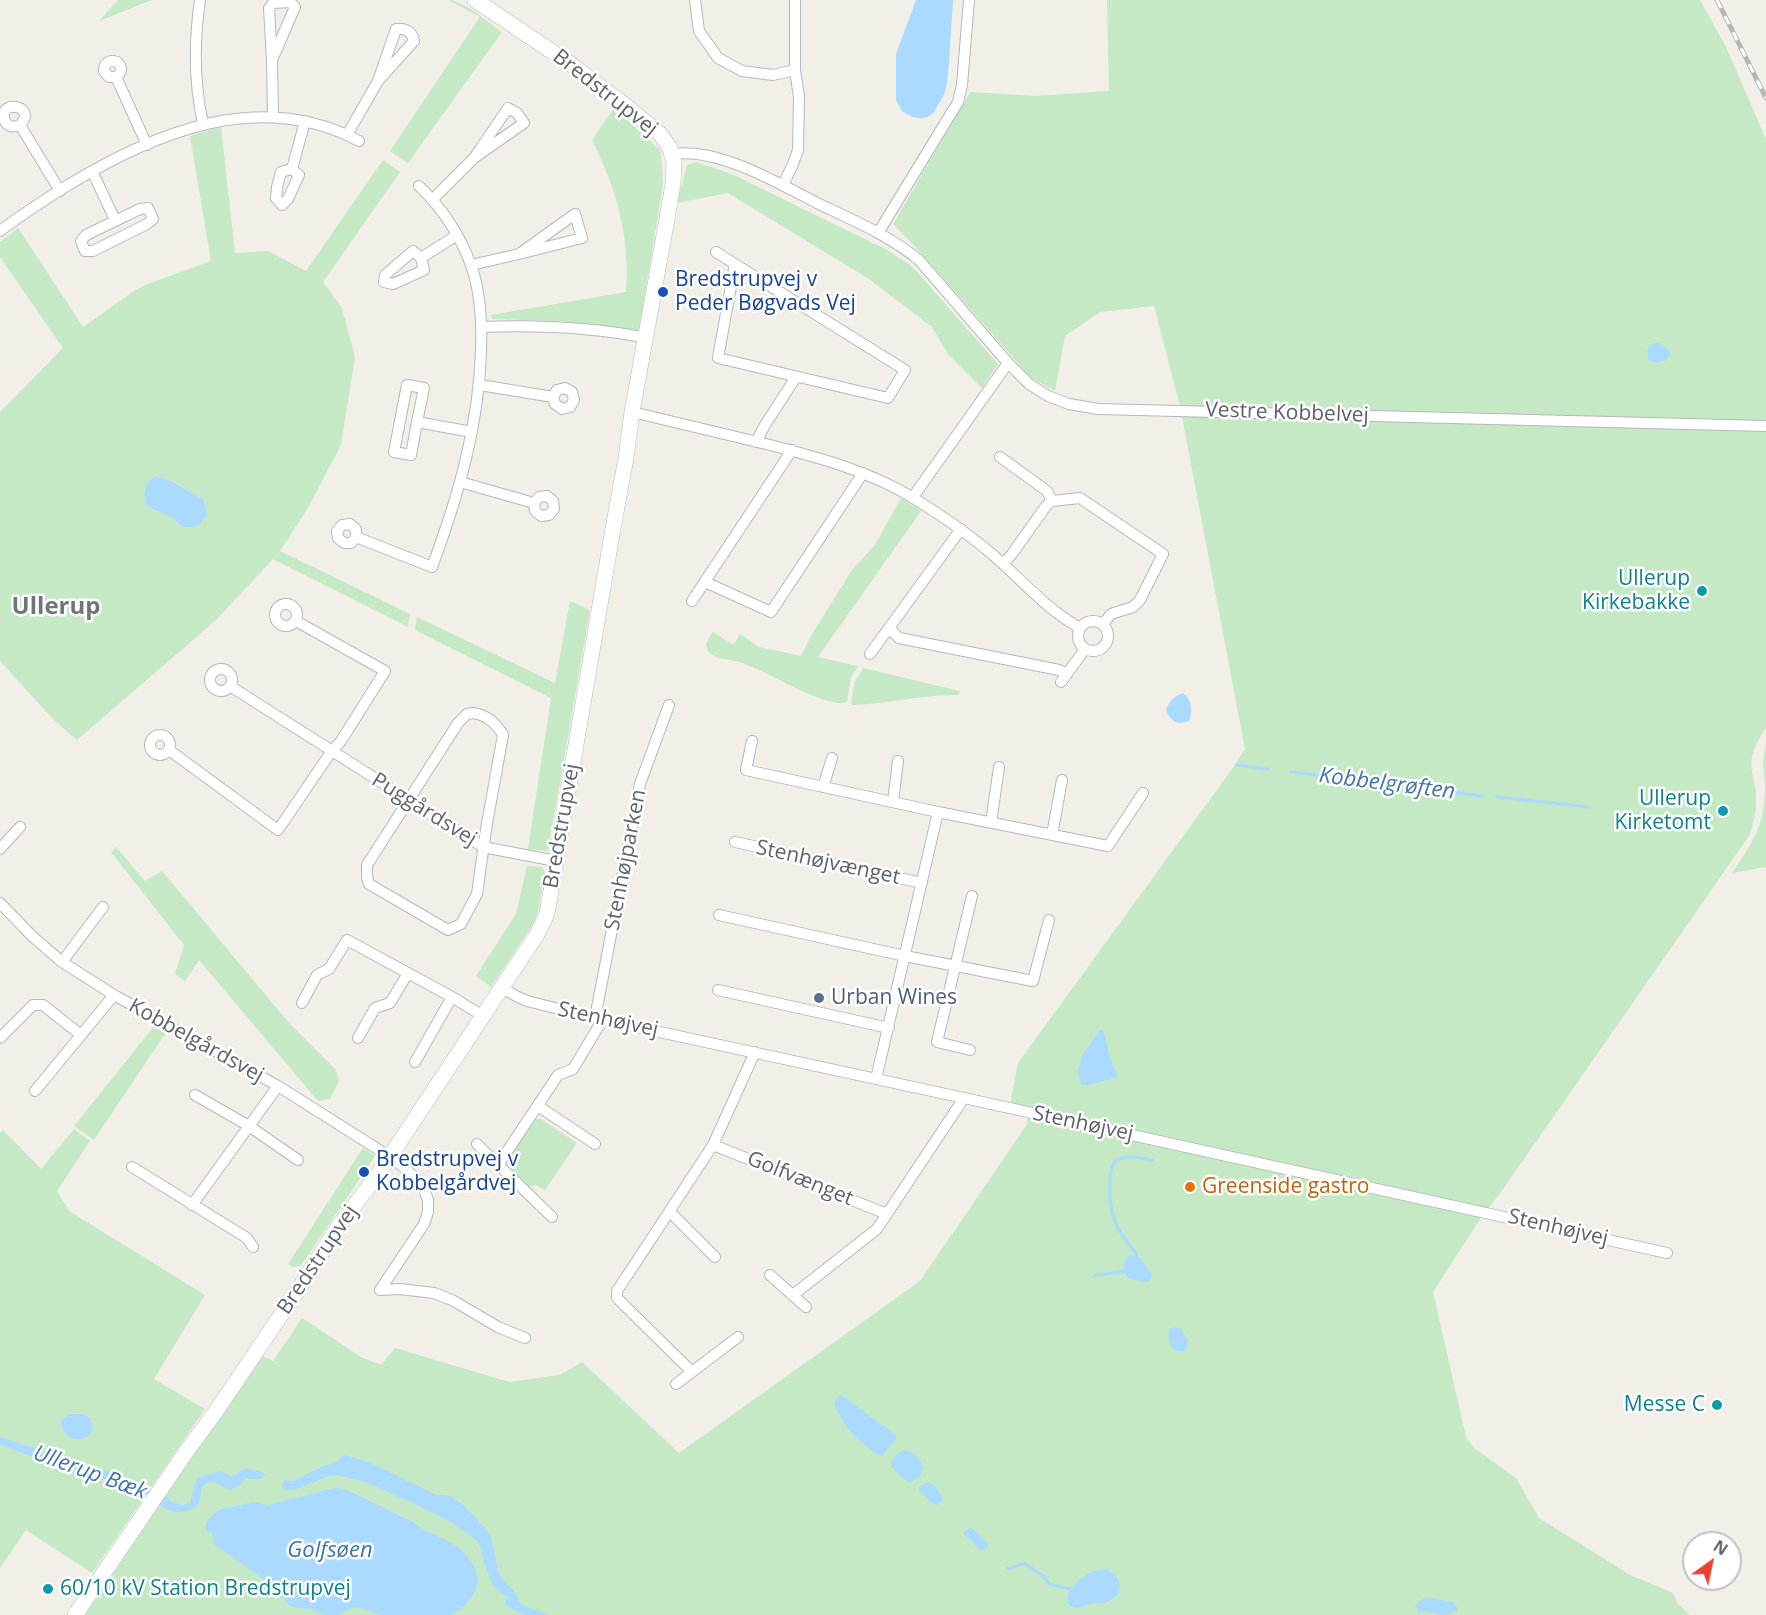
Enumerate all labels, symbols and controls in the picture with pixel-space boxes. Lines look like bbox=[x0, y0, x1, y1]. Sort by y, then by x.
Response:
street label: Bredstrupvej bbox=[548, 44, 662, 142]
place label: Bredstrupvej v Peder Bøgvads Vej bbox=[675, 267, 856, 317]
marker: Bredstrupvej v Peder Bøgvads Vej bbox=[656, 285, 670, 299]
street label: Vestre Kobbelvej bbox=[1205, 398, 1369, 428]
place label: Ullerup Kirkebakke bbox=[1582, 566, 1690, 616]
marker: Ullerup Kirkebakke bbox=[1695, 584, 1709, 598]
district label: Ullerup bbox=[12, 593, 100, 621]
street label: Bredstrupvej bbox=[539, 762, 585, 890]
water label: Kobbelgrøften bbox=[1317, 763, 1457, 805]
street label: Puggårdsvej bbox=[367, 768, 481, 852]
place label: Ullerup Kirketomt bbox=[1614, 786, 1711, 836]
street label: Stenhøjparken bbox=[600, 787, 652, 933]
marker: Ullerup Kirketomt bbox=[1716, 804, 1730, 818]
street label: Stenhøjvænget bbox=[754, 835, 902, 891]
place label: Urban Wines bbox=[831, 985, 957, 1011]
marker: Urban Wines bbox=[812, 991, 826, 1005]
street label: Kobbelgårdsvej bbox=[124, 994, 268, 1088]
street label: Stenhøjvej bbox=[555, 997, 661, 1043]
street label: Stenhøjvej bbox=[1030, 1101, 1136, 1147]
street label: Golfvænget bbox=[743, 1146, 857, 1212]
place label: Bredstrupvej v Kobbelgårdvej bbox=[376, 1147, 518, 1197]
marker: Bredstrupvej v Kobbelgårdvej bbox=[357, 1165, 371, 1179]
place label: Greenside gastro bbox=[1202, 1174, 1369, 1200]
marker: Greenside gastro bbox=[1183, 1180, 1197, 1194]
street label: Bredstrupvej bbox=[272, 1201, 364, 1319]
street label: Stenhøjvej bbox=[1505, 1204, 1611, 1252]
place label: Messe C bbox=[1624, 1392, 1705, 1418]
marker: Messe C bbox=[1710, 1398, 1724, 1412]
water label: Ullerup Bæk bbox=[30, 1440, 150, 1506]
north arrow bbox=[1682, 1531, 1742, 1591]
text: N bbox=[1709, 1535, 1732, 1560]
water label: Golfsøen bbox=[287, 1538, 373, 1564]
place label: 60/10 kV Station Bredstrupvej bbox=[60, 1576, 351, 1602]
marker: 60/10 kV Station Bredstrupvej bbox=[41, 1582, 55, 1596]

